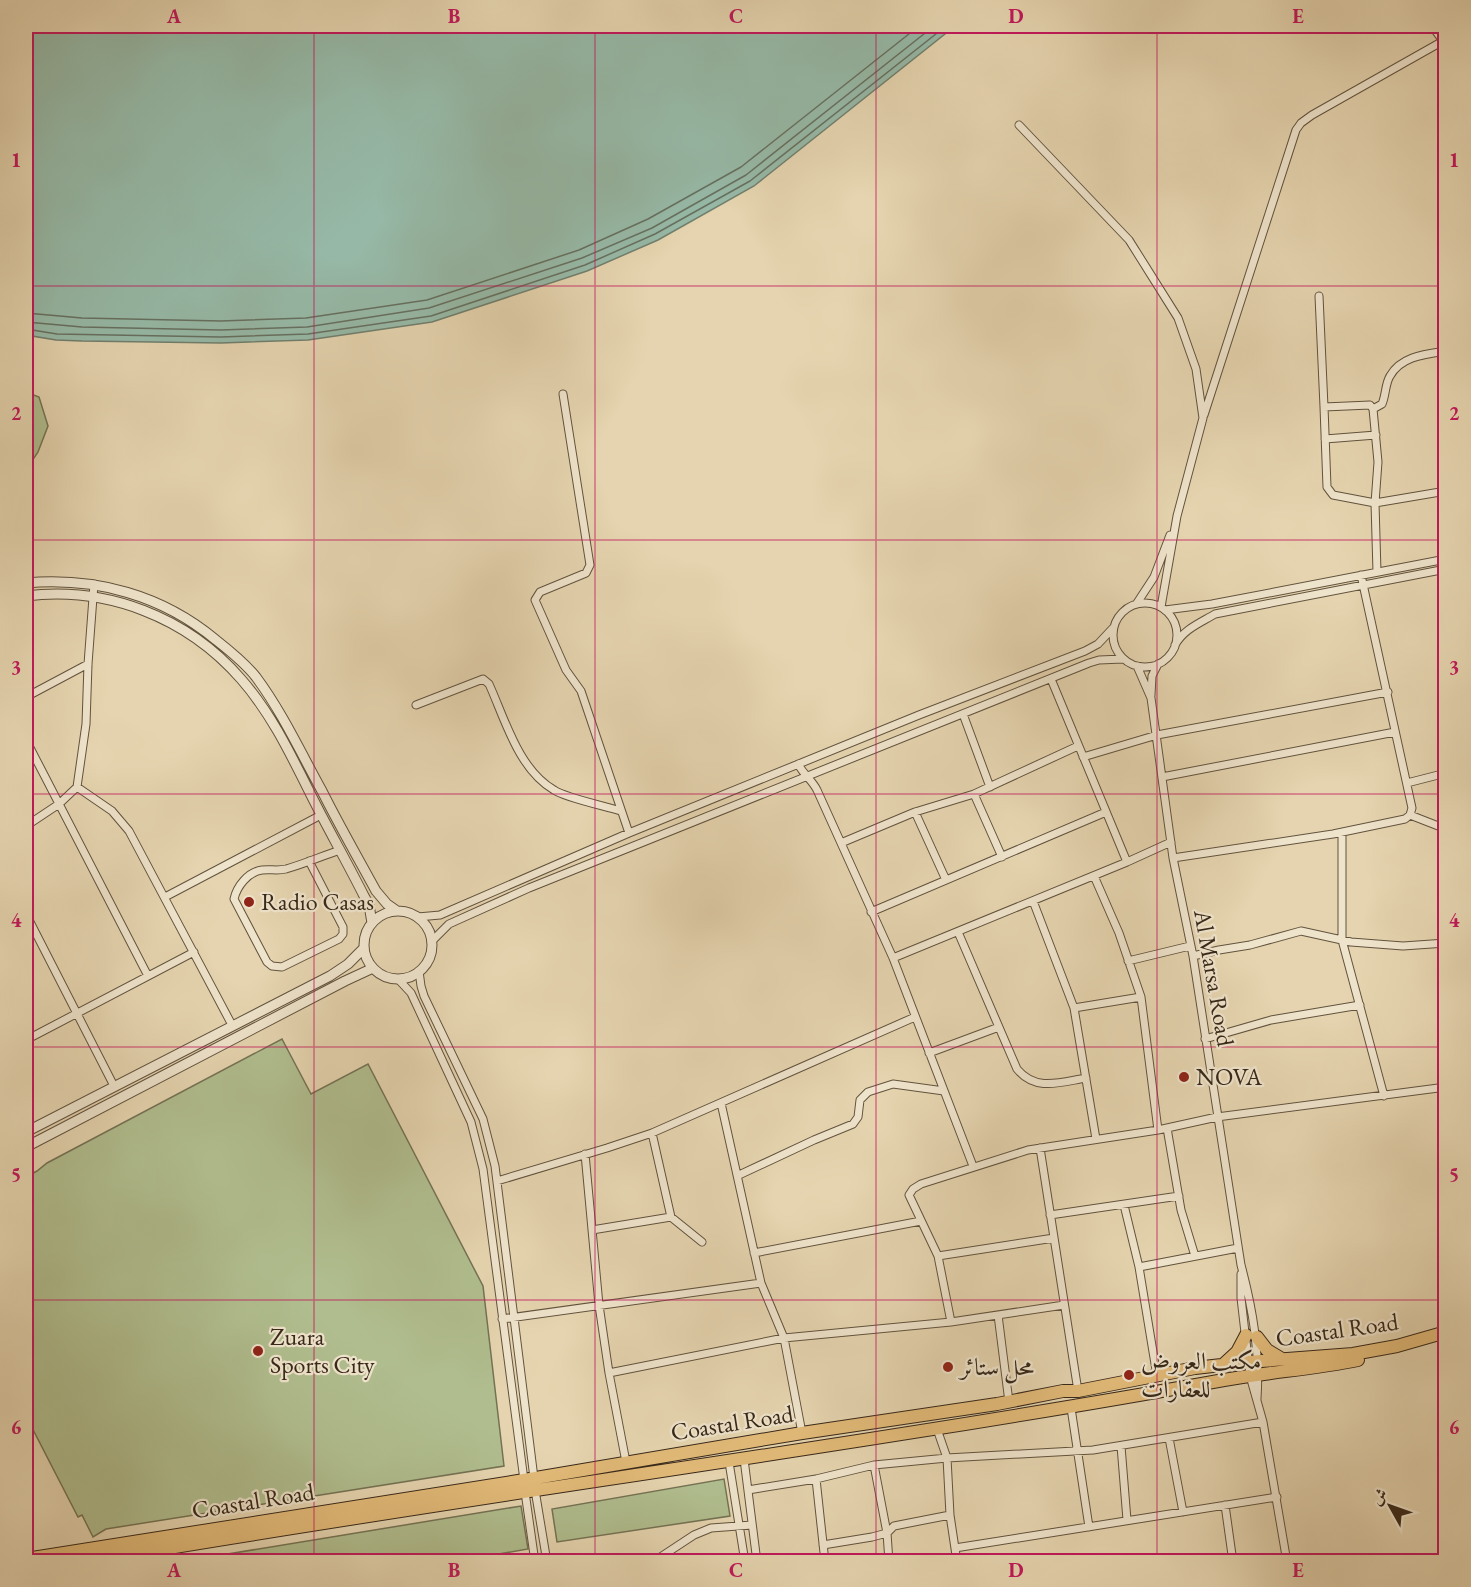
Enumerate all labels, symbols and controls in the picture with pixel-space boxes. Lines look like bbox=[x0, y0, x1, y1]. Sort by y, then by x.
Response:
text: A bbox=[166, 3, 182, 29]
text: B bbox=[448, 3, 460, 29]
text: C bbox=[729, 3, 743, 29]
text: D bbox=[1008, 3, 1024, 29]
text: E bbox=[1292, 3, 1304, 29]
text: 1 bbox=[11, 147, 21, 173]
text: 1 bbox=[1449, 147, 1459, 173]
text: 2 bbox=[11, 400, 22, 426]
text: 2 bbox=[1449, 400, 1460, 426]
text: 3 bbox=[11, 654, 21, 680]
text: 3 bbox=[1449, 654, 1459, 680]
place label: Radio Casas bbox=[261, 886, 374, 917]
marker: Radio Casas bbox=[242, 895, 256, 909]
street label: Al Marsa Road bbox=[1187, 906, 1242, 1050]
text: 4 bbox=[11, 907, 22, 933]
text: 4 bbox=[1449, 907, 1460, 933]
place label: NOVA bbox=[1196, 1061, 1262, 1092]
marker: NOVA bbox=[1177, 1070, 1191, 1084]
text: 5 bbox=[11, 1161, 21, 1187]
text: 5 bbox=[1449, 1161, 1459, 1187]
street label: Coastal Road bbox=[1274, 1305, 1401, 1353]
place label: Zuara Sports City bbox=[270, 1321, 375, 1380]
marker: Zuara Sports City bbox=[251, 1344, 265, 1358]
place label: مكتب العروض للعقارات bbox=[1141, 1345, 1261, 1404]
place label: محل ستائر bbox=[957, 1351, 1034, 1384]
marker: محل ستائر bbox=[941, 1360, 955, 1374]
marker: مكتب العروض للعقارات bbox=[1122, 1368, 1136, 1382]
street label: Coastal Road bbox=[668, 1397, 796, 1447]
text: 6 bbox=[11, 1414, 22, 1440]
text: 6 bbox=[1449, 1414, 1460, 1440]
street label: Coastal Road bbox=[189, 1475, 317, 1525]
north arrow bbox=[1360, 1476, 1420, 1536]
text: ش bbox=[1366, 1484, 1392, 1510]
text: A bbox=[166, 1557, 182, 1583]
text: B bbox=[448, 1557, 460, 1583]
text: C bbox=[729, 1557, 743, 1583]
text: D bbox=[1008, 1557, 1024, 1583]
text: E bbox=[1292, 1557, 1304, 1583]

